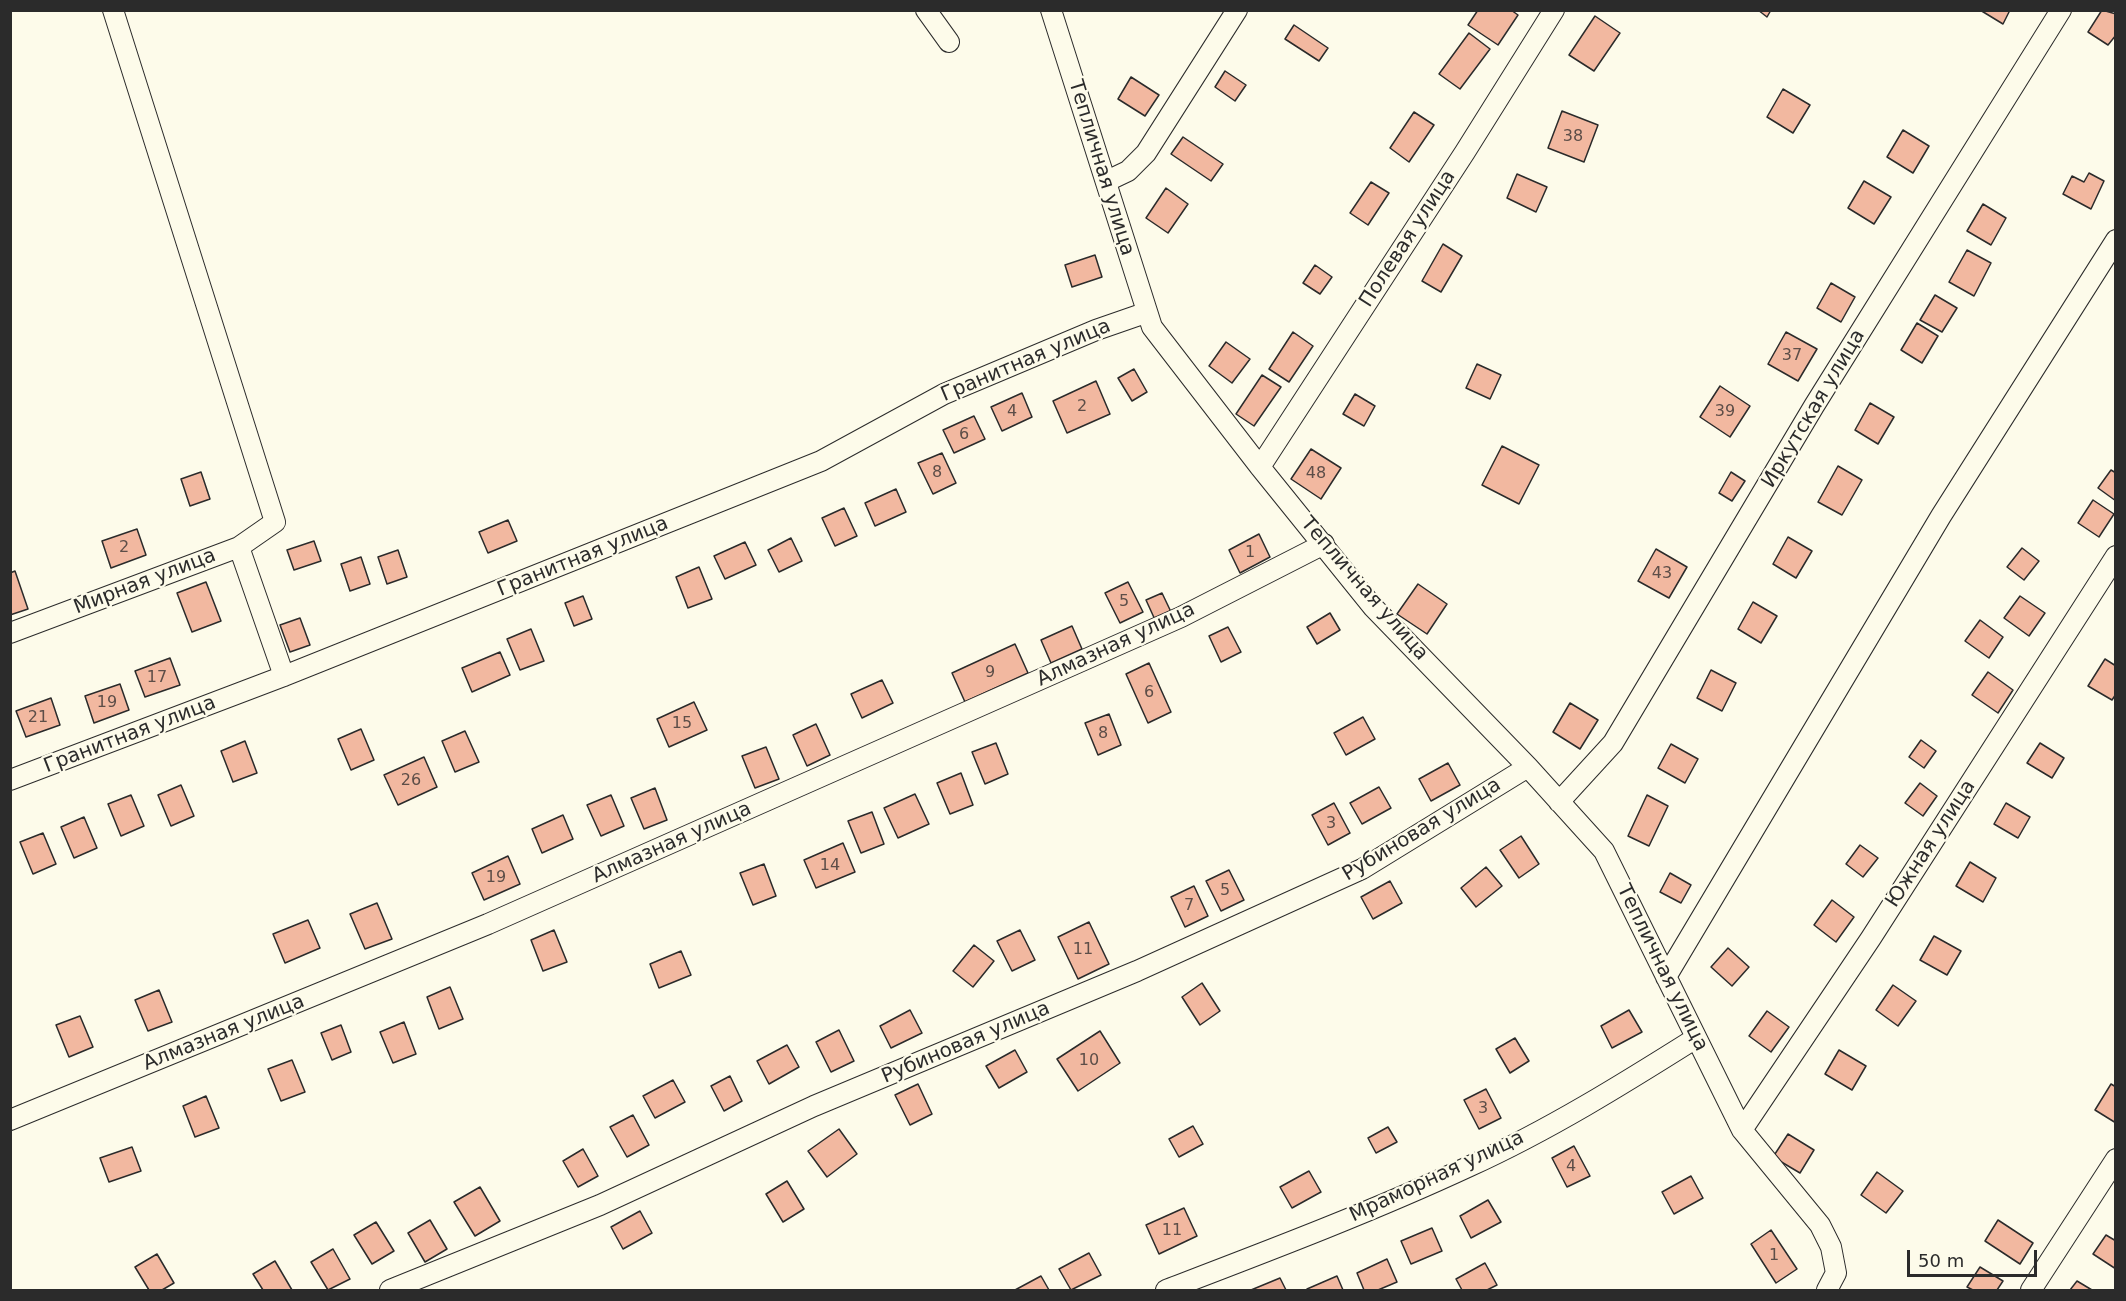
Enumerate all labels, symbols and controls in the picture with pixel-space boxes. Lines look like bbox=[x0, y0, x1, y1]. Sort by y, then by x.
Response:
street label: Тепличная улица bbox=[1063, 77, 1139, 259]
house number: 38 bbox=[1563, 127, 1583, 147]
street label: Полевая улица bbox=[1355, 166, 1461, 312]
street label: Гранитная улица bbox=[938, 314, 1114, 408]
street label: Иркутская улица bbox=[1757, 325, 1871, 493]
house number: 37 bbox=[1782, 346, 1802, 366]
house number: 2 bbox=[1077, 397, 1087, 417]
house number: 4 bbox=[1007, 402, 1017, 422]
house number: 39 bbox=[1715, 402, 1735, 422]
house number: 6 bbox=[959, 425, 969, 445]
house number: 8 bbox=[932, 463, 942, 483]
house number: 48 bbox=[1306, 464, 1326, 484]
street label: Гранитная улица bbox=[494, 512, 672, 602]
street label: Тепличная улица bbox=[1295, 512, 1433, 666]
house number: 2 bbox=[119, 538, 129, 558]
house number: 1 bbox=[1245, 543, 1255, 563]
street label: Мирная улица bbox=[71, 544, 219, 620]
house number: 43 bbox=[1652, 564, 1672, 584]
house number: 5 bbox=[1119, 592, 1129, 612]
street label: Алмазная улица bbox=[1033, 598, 1199, 692]
house number: 9 bbox=[985, 663, 995, 683]
house number: 17 bbox=[147, 668, 167, 688]
house number: 6 bbox=[1144, 683, 1154, 703]
street label: Гранитная улица bbox=[41, 691, 219, 779]
house number: 19 bbox=[97, 693, 117, 713]
house number: 21 bbox=[28, 708, 48, 728]
house number: 15 bbox=[672, 714, 692, 734]
house number: 8 bbox=[1098, 724, 1108, 744]
house number: 26 bbox=[401, 771, 421, 791]
street label: Рубиновая улица bbox=[1338, 773, 1506, 887]
street label: Южная улица bbox=[1881, 776, 1981, 912]
street label: Алмазная улица bbox=[589, 797, 755, 889]
house number: 3 bbox=[1326, 814, 1336, 834]
house number: 14 bbox=[820, 856, 840, 876]
house number: 19 bbox=[486, 868, 506, 888]
house number: 5 bbox=[1220, 881, 1230, 901]
street label: Тепличная улица bbox=[1611, 881, 1713, 1055]
house number: 7 bbox=[1184, 896, 1194, 916]
house number: 11 bbox=[1073, 940, 1093, 960]
street label: Алмазная улица bbox=[140, 990, 308, 1076]
street label: Рубиновая улица bbox=[878, 997, 1054, 1089]
house number: 10 bbox=[1079, 1051, 1099, 1071]
house number: 3 bbox=[1478, 1099, 1488, 1119]
street label: Мраморная улица bbox=[1346, 1126, 1528, 1228]
house number: 4 bbox=[1566, 1157, 1576, 1177]
house number: 11 bbox=[1162, 1221, 1182, 1241]
scale bar bbox=[1910, 1238, 2040, 1276]
house number: 1 bbox=[1769, 1246, 1779, 1266]
text: 50 m bbox=[1918, 1250, 1964, 1271]

